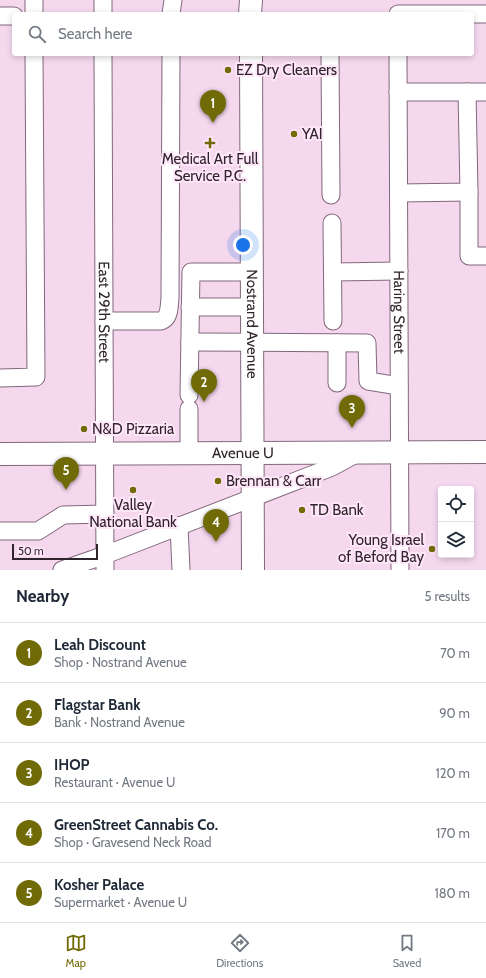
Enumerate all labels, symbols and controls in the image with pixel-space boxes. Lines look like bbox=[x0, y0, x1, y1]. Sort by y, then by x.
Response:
search box bbox=[12, 12, 474, 56]
icon: search bbox=[26, 23, 48, 45]
text: Search here bbox=[58, 25, 133, 43]
place label: EZ Dry Cleaners bbox=[236, 61, 337, 79]
marker: EZ Dry Cleaners bbox=[223, 65, 233, 75]
pin: 1 bbox=[200, 90, 226, 123]
place label: YAI bbox=[301, 125, 323, 143]
marker: YAI bbox=[289, 129, 299, 139]
marker: Medical Art Full Service P.C. bbox=[204, 137, 216, 149]
place label: Medical Art Full Service P.C. bbox=[162, 150, 259, 185]
your location bbox=[233, 235, 253, 255]
street label: East 29th Street bbox=[95, 261, 113, 363]
street label: Nostrand Avenue bbox=[243, 269, 261, 379]
street label: Haring Street bbox=[390, 270, 408, 354]
pin: 2 bbox=[191, 369, 217, 402]
pin: 3 bbox=[339, 395, 365, 428]
place label: N&D Pizzaria bbox=[92, 420, 175, 438]
marker: N&D Pizzaria bbox=[79, 424, 89, 434]
street label: Avenue U bbox=[212, 444, 274, 462]
pin: 5 bbox=[53, 457, 79, 490]
place label: Brennan & Carr bbox=[226, 472, 322, 490]
marker: Brennan & Carr bbox=[213, 476, 223, 486]
marker: Valley National Bank bbox=[128, 485, 138, 495]
map controls bbox=[438, 486, 474, 558]
button: locate bbox=[438, 486, 474, 522]
place label: Valley National Bank bbox=[89, 496, 177, 531]
place label: TD Bank bbox=[310, 501, 364, 519]
marker: TD Bank bbox=[297, 505, 307, 515]
pin: 4 bbox=[203, 509, 229, 542]
button: layers bbox=[438, 522, 474, 558]
place label: Young Israel of Beford Bay bbox=[338, 531, 424, 566]
scale bar bbox=[12, 542, 98, 561]
text: 50 m bbox=[18, 544, 44, 558]
marker: Young Israel of Beford Bay bbox=[427, 544, 437, 554]
text: Nearby bbox=[16, 586, 69, 606]
text: 5 results bbox=[424, 588, 470, 604]
text: Leah Discount bbox=[54, 636, 146, 654]
text: 1 bbox=[27, 645, 31, 661]
text: 70 m bbox=[440, 645, 470, 661]
text: Shop · Nostrand Avenue bbox=[54, 654, 187, 670]
text: Flagstar Bank bbox=[54, 696, 140, 714]
text: 2 bbox=[26, 705, 32, 721]
text: 90 m bbox=[439, 705, 470, 721]
text: Bank · Nostrand Avenue bbox=[54, 714, 185, 730]
text: IHOP bbox=[54, 756, 90, 774]
text: 3 bbox=[25, 765, 33, 781]
text: 120 m bbox=[436, 765, 470, 781]
text: Restaurant · Avenue U bbox=[54, 774, 175, 790]
text: GreenStreet Cannabis Co. bbox=[54, 816, 218, 834]
text: 4 bbox=[25, 825, 33, 841]
text: 170 m bbox=[436, 825, 470, 841]
text: Shop · Gravesend Neck Road bbox=[54, 834, 211, 850]
text: Kosher Palace bbox=[54, 876, 144, 894]
text: 5 bbox=[26, 885, 32, 901]
text: 180 m bbox=[434, 885, 470, 901]
text: Supermarket · Avenue U bbox=[54, 894, 187, 910]
tab: Map bbox=[65, 932, 87, 970]
tab: Directions bbox=[216, 932, 263, 970]
tab: Saved bbox=[393, 932, 421, 970]

